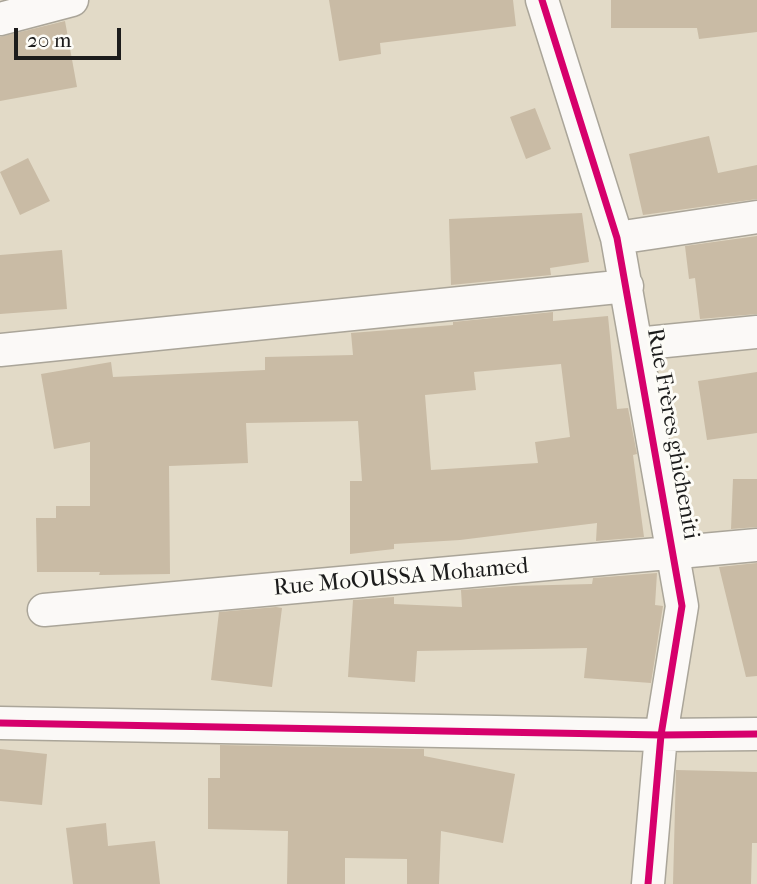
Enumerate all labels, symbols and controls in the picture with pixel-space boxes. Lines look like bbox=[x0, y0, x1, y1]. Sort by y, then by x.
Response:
scale bar bbox=[18, 14, 124, 58]
text: 20 m bbox=[27, 28, 71, 52]
street label: Rue Frères ghicheniti bbox=[640, 326, 704, 542]
street label: Rue MoOUSSA Mohamed bbox=[272, 553, 530, 603]

